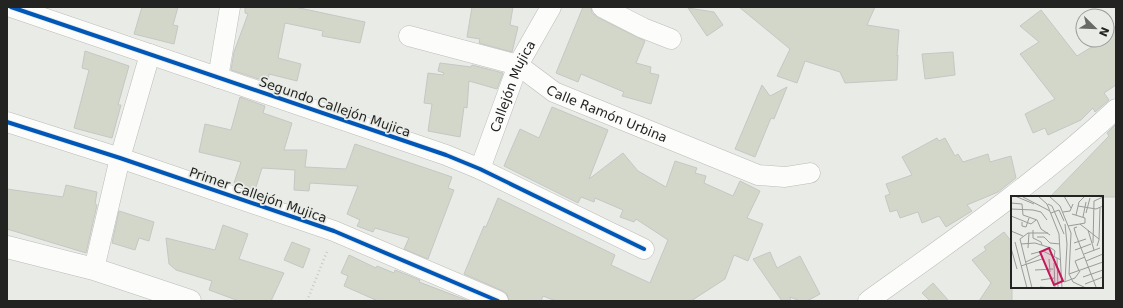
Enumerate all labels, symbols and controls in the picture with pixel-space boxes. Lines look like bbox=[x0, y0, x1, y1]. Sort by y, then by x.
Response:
north arrow bbox=[1075, 8, 1115, 48]
text: N bbox=[1096, 25, 1112, 38]
street label: Callejón Mujica bbox=[487, 38, 538, 134]
street label: Segundo Callejón Mujica bbox=[257, 74, 413, 140]
street label: Calle Ramón Urbina bbox=[544, 82, 670, 145]
street label: Primer Callejón Mujica bbox=[187, 164, 329, 226]
inset map bbox=[1011, 196, 1103, 288]

